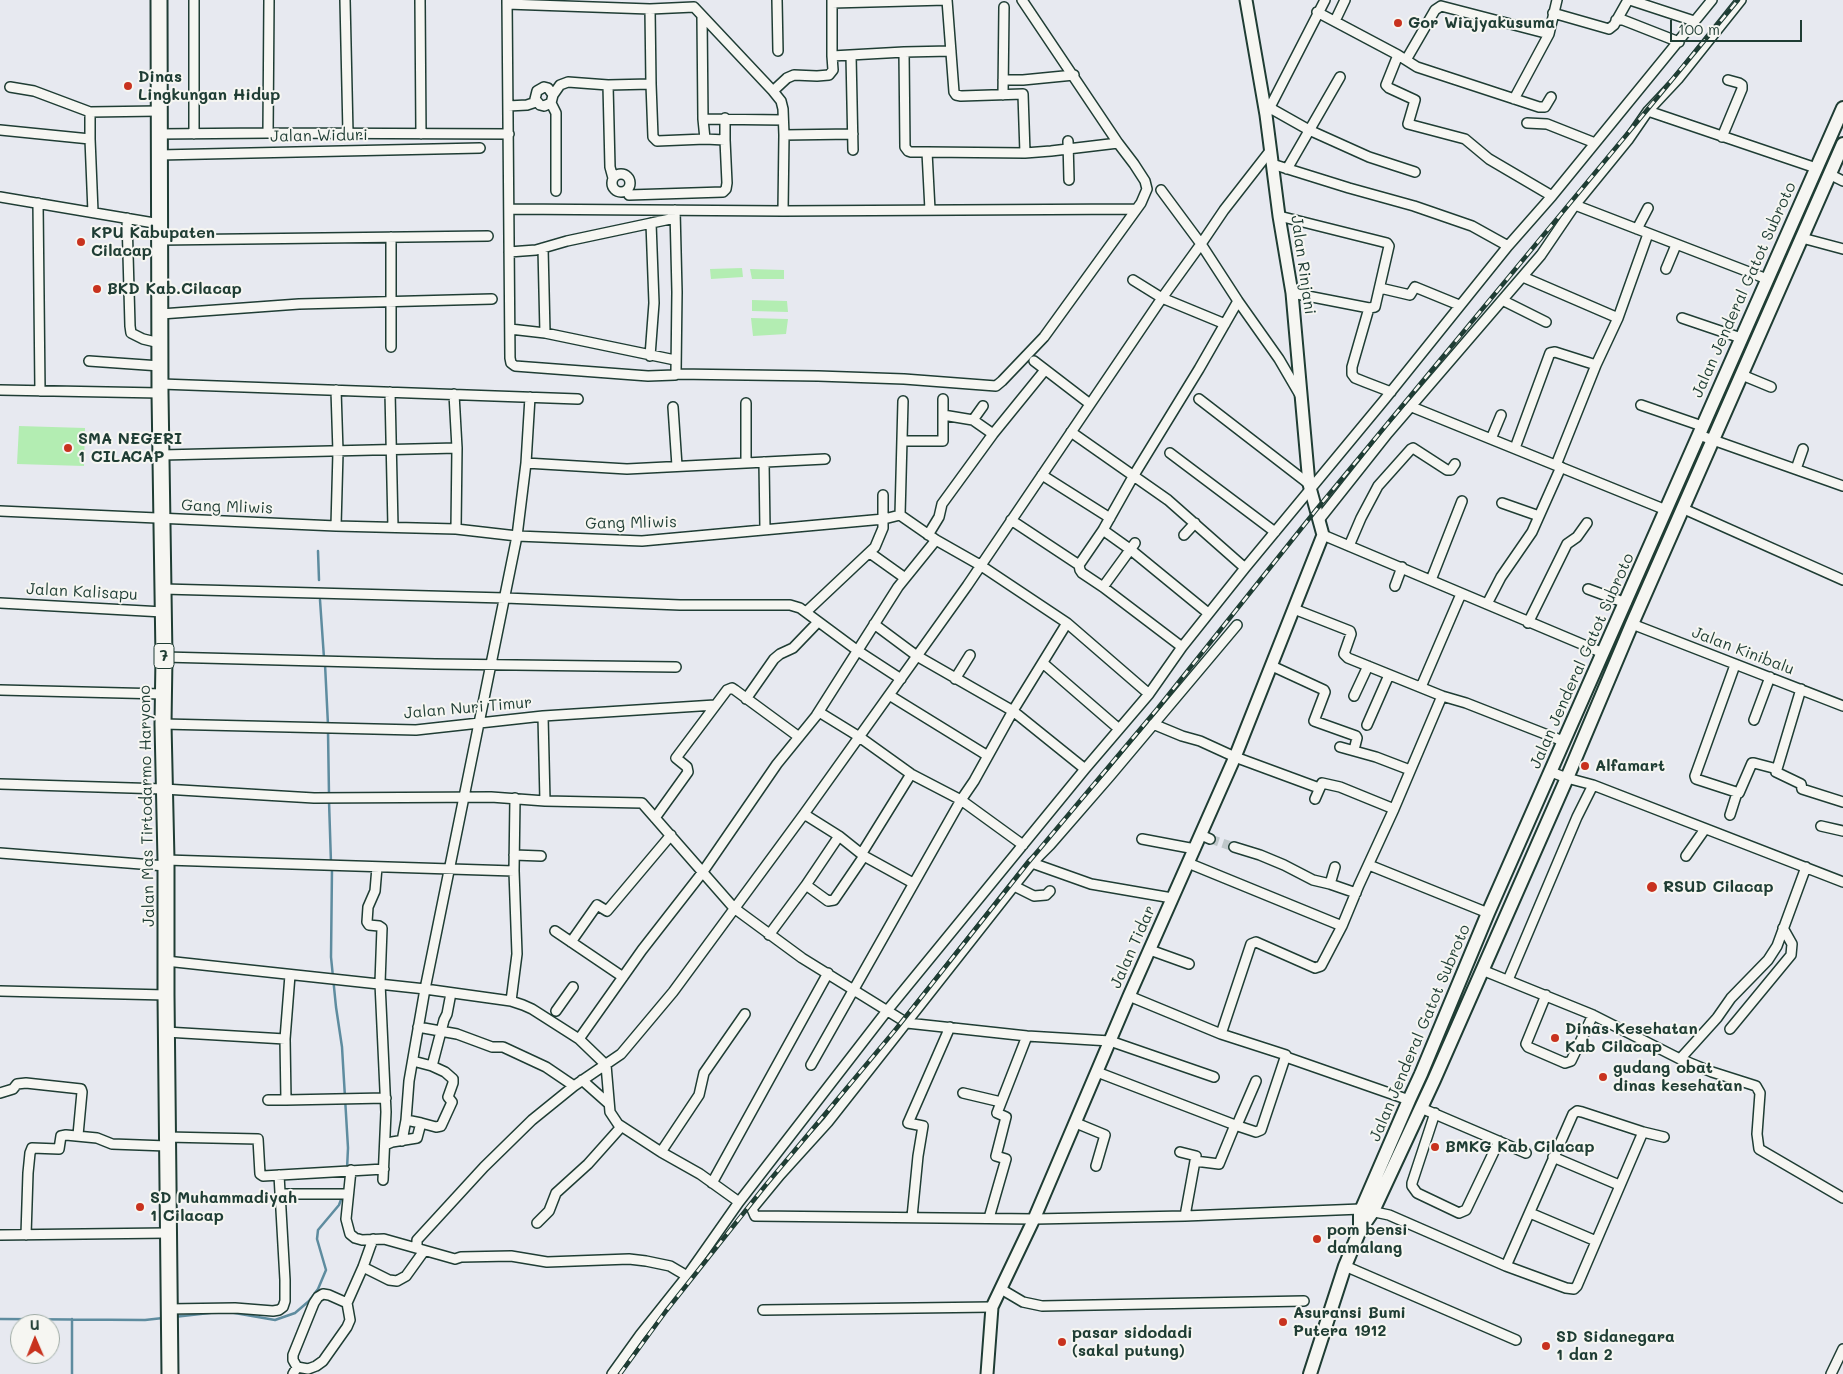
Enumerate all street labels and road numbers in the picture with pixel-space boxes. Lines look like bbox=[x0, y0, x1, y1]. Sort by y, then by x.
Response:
street label: Jalan Widuri bbox=[270, 126, 368, 146]
street label: Jalan Jenderal Gatot Subroto bbox=[1688, 179, 1800, 401]
street label: Jalan Rinjani bbox=[1287, 214, 1319, 316]
street label: Gang Mliwis bbox=[181, 496, 273, 518]
street label: Gang Mliwis bbox=[585, 513, 677, 533]
street label: Jalan Jenderal Gatot Subroto bbox=[1526, 550, 1638, 772]
street label: Jalan Kalisapu bbox=[26, 579, 138, 605]
street label: Jalan Kinibalu bbox=[1689, 623, 1797, 679]
road number: 7 bbox=[154, 644, 174, 668]
street label: Jalan Mas Tirtodarmo Haryono bbox=[135, 685, 159, 927]
street label: Jalan Nuri Timur bbox=[403, 693, 533, 723]
street label: Jalan Tidar bbox=[1106, 903, 1160, 991]
street label: Jalan Jenderal Gatot Subroto bbox=[1365, 922, 1475, 1144]

